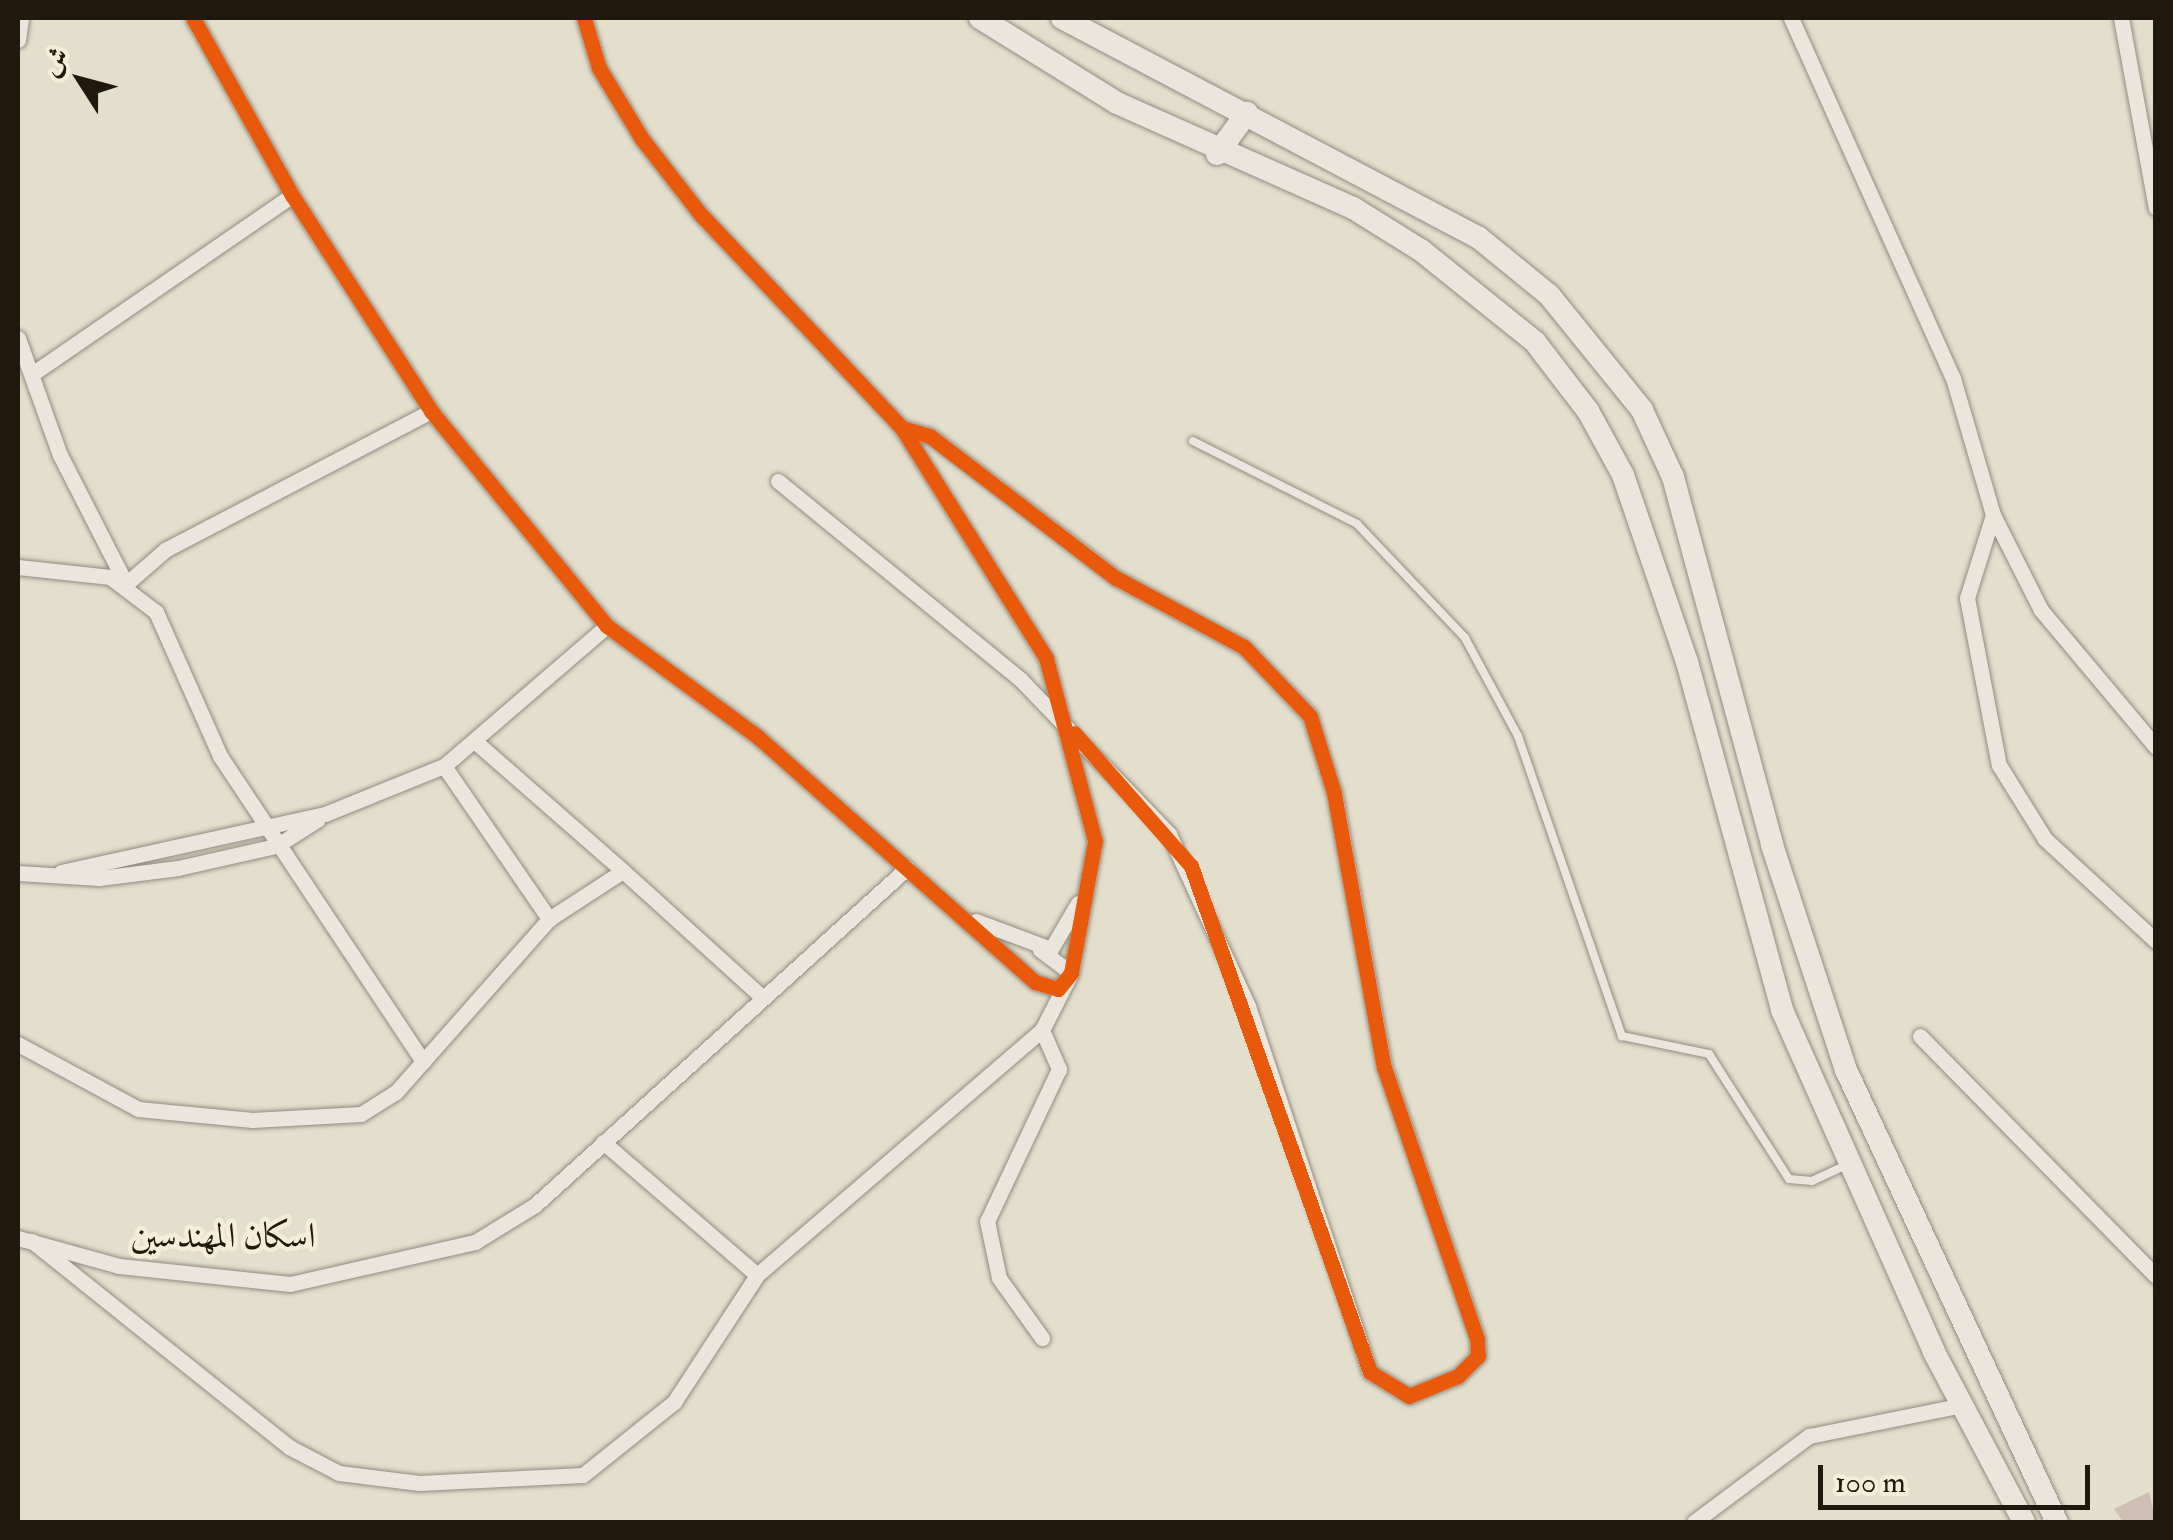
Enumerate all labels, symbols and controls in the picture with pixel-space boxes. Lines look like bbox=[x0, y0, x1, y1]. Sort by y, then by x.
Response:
north arrow bbox=[30, 30, 130, 130]
text: ش bbox=[33, 41, 78, 84]
district label: اسكان المهندسين bbox=[130, 1215, 316, 1257]
scale bar bbox=[1823, 1445, 2096, 1507]
text: 100 m bbox=[1835, 1464, 1906, 1501]

